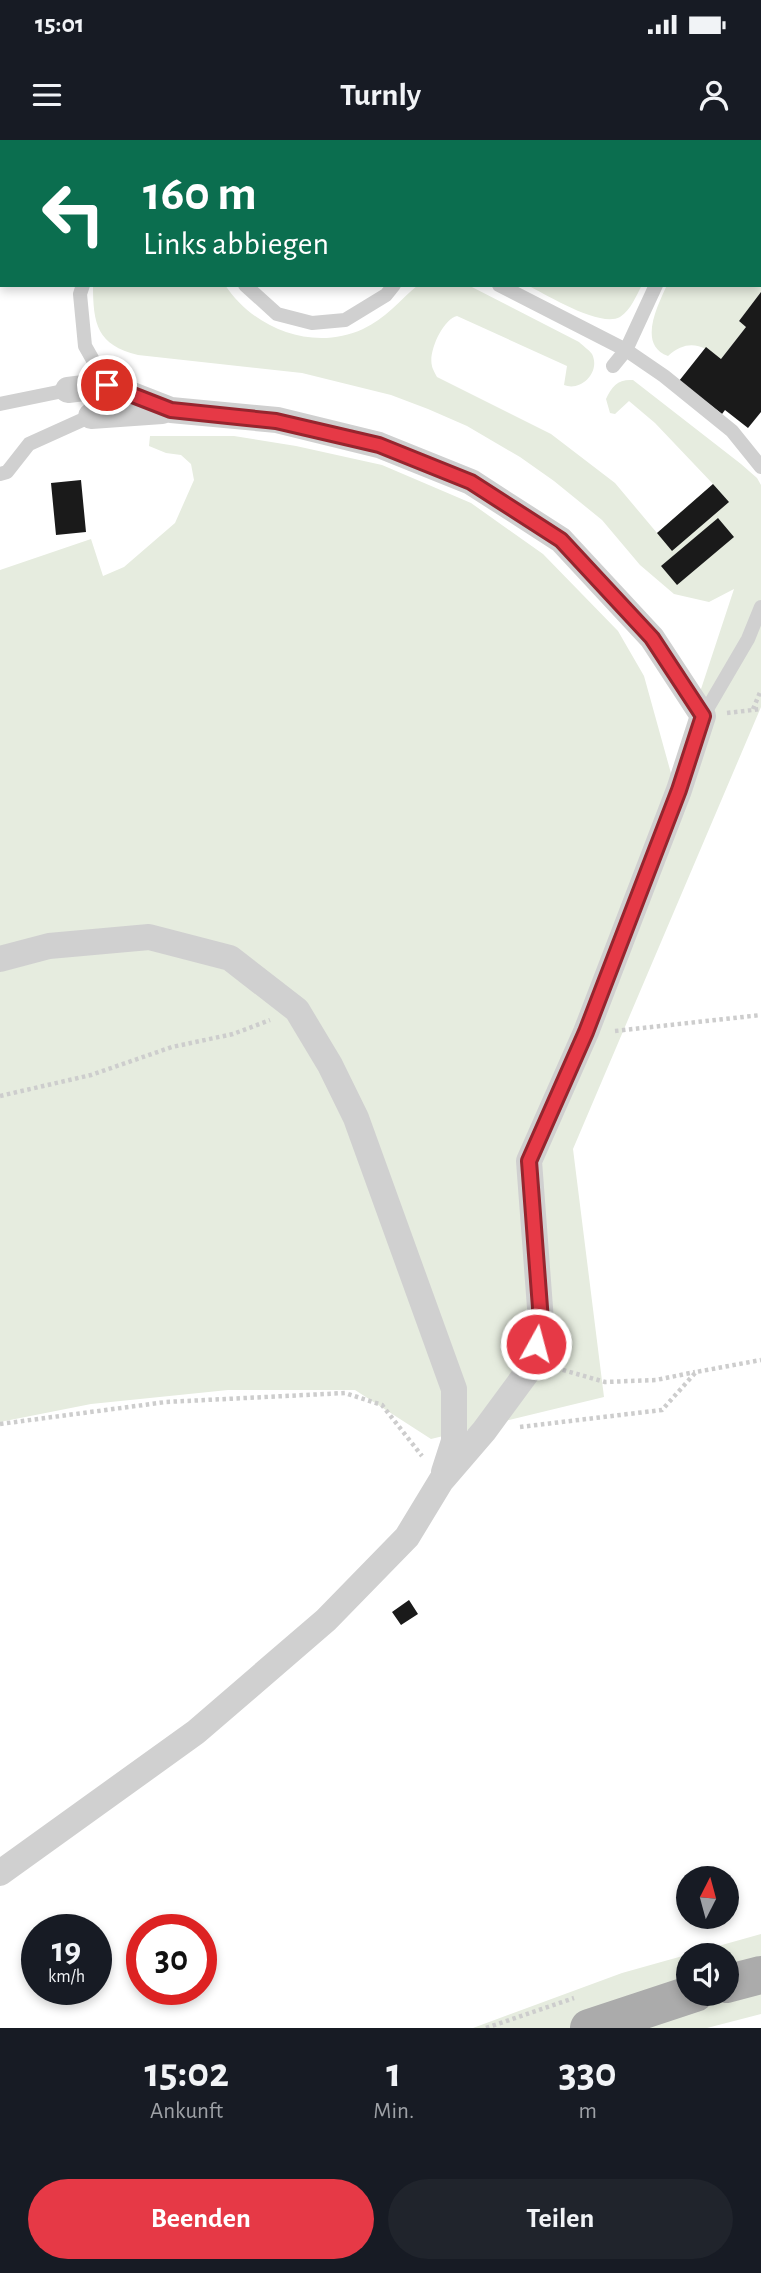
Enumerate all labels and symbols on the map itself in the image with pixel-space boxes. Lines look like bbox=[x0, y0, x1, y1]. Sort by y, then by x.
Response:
pin bbox=[77, 355, 137, 415]
position arrow bbox=[499, 1307, 573, 1381]
north arrow bbox=[676, 1866, 738, 1928]
speed limit sign: 30 bbox=[126, 1914, 217, 2005]

